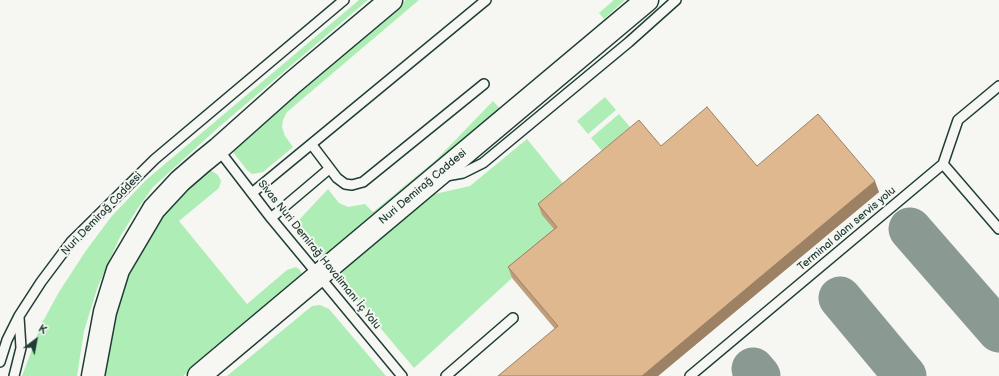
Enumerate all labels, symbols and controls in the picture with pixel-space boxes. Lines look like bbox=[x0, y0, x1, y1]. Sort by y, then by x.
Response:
street label: Nuri Demirağ Caddesi bbox=[376, 146, 470, 228]
street label: Nuri Demirağ Caddesi bbox=[59, 170, 145, 258]
street label: Sivas Nuri Demirağ Havalimanı İç Yolu bbox=[255, 178, 383, 332]
street label: Terminal alanı servis yolu bbox=[795, 184, 899, 274]
north arrow bbox=[16, 320, 56, 360]
text: K bbox=[36, 322, 49, 337]

